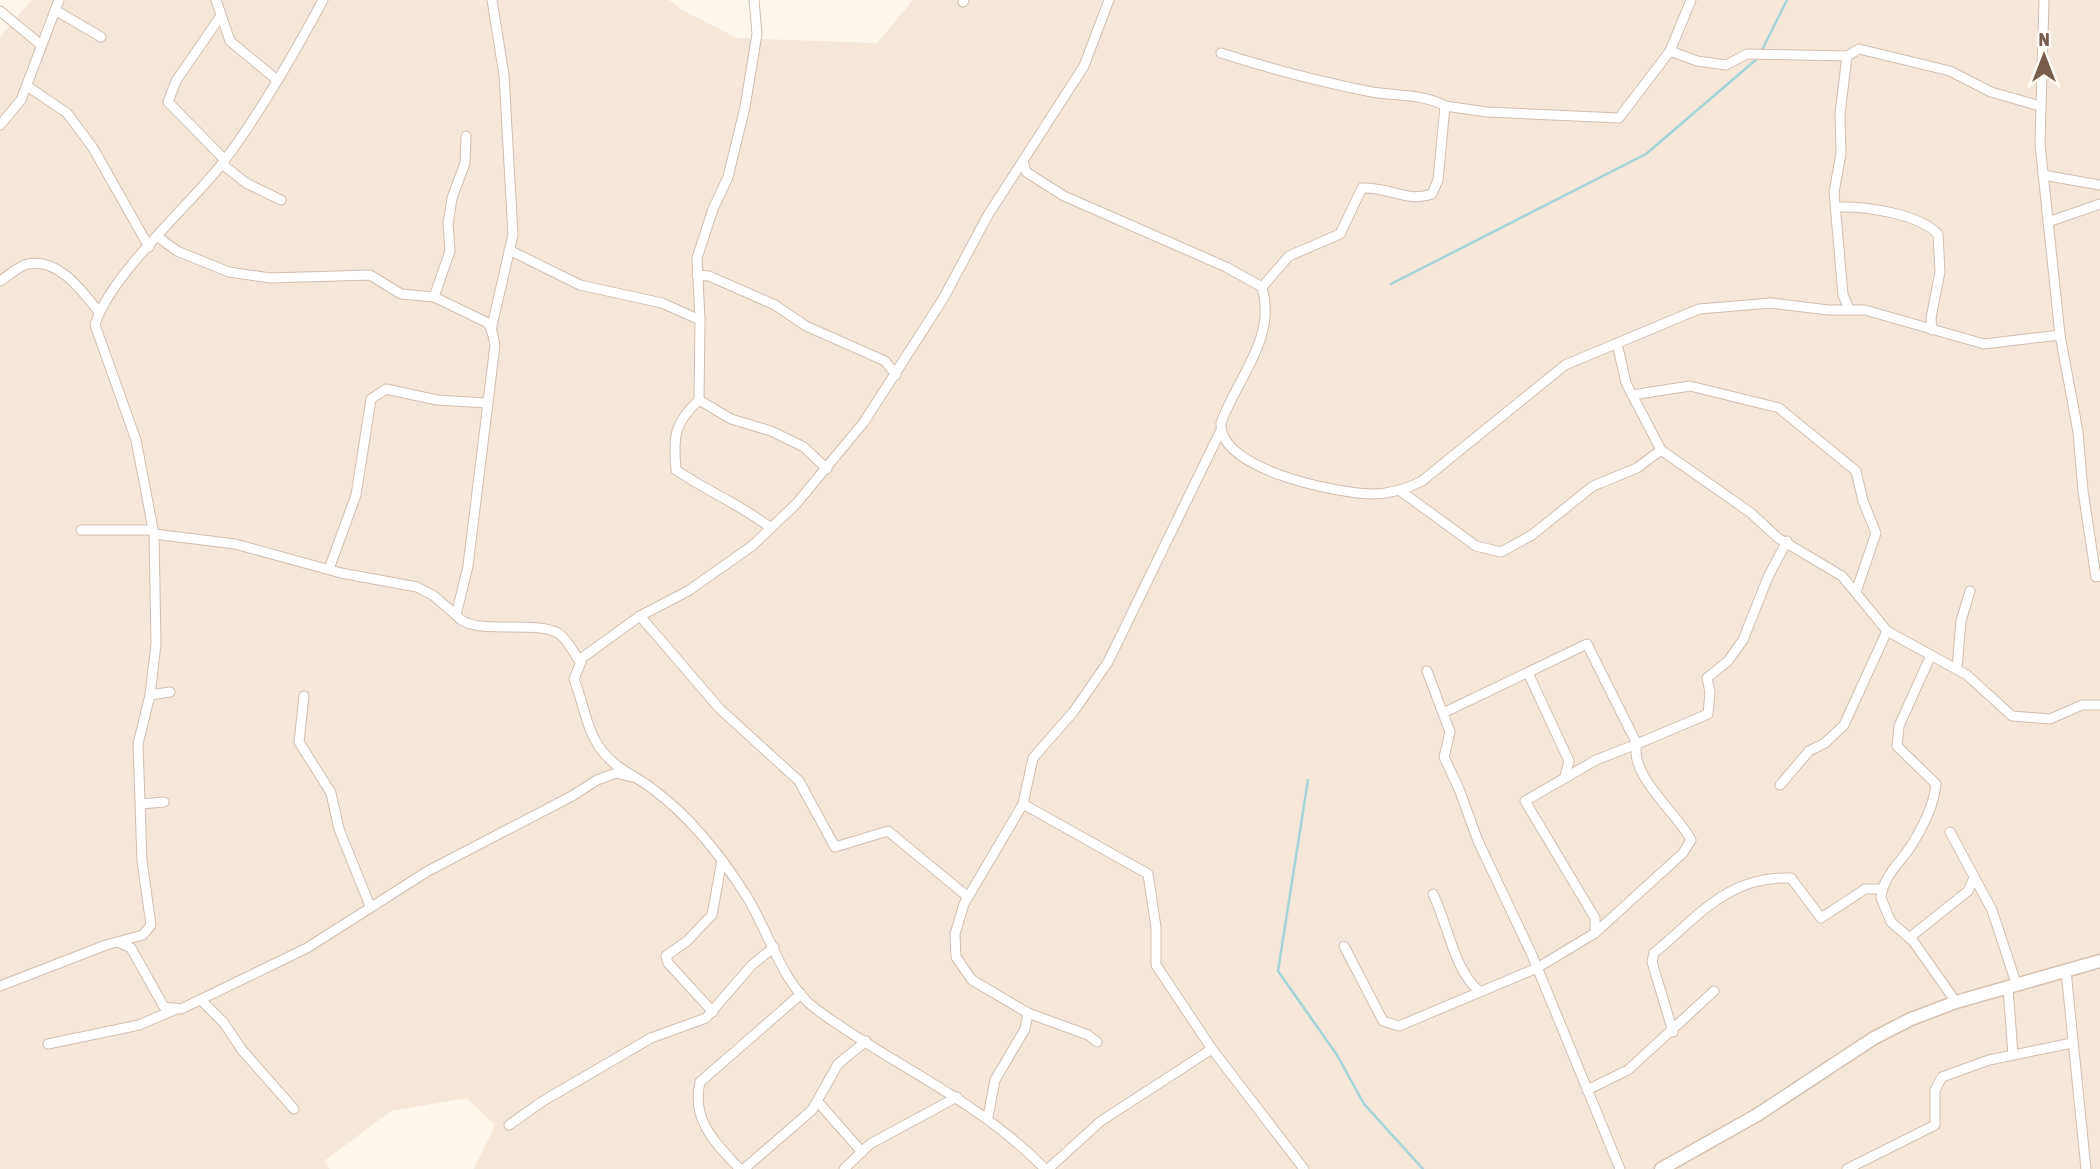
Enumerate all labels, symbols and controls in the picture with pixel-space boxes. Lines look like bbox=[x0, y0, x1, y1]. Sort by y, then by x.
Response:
north arrow bbox=[2009, 21, 2079, 91]
text: N bbox=[2038, 28, 2050, 50]

